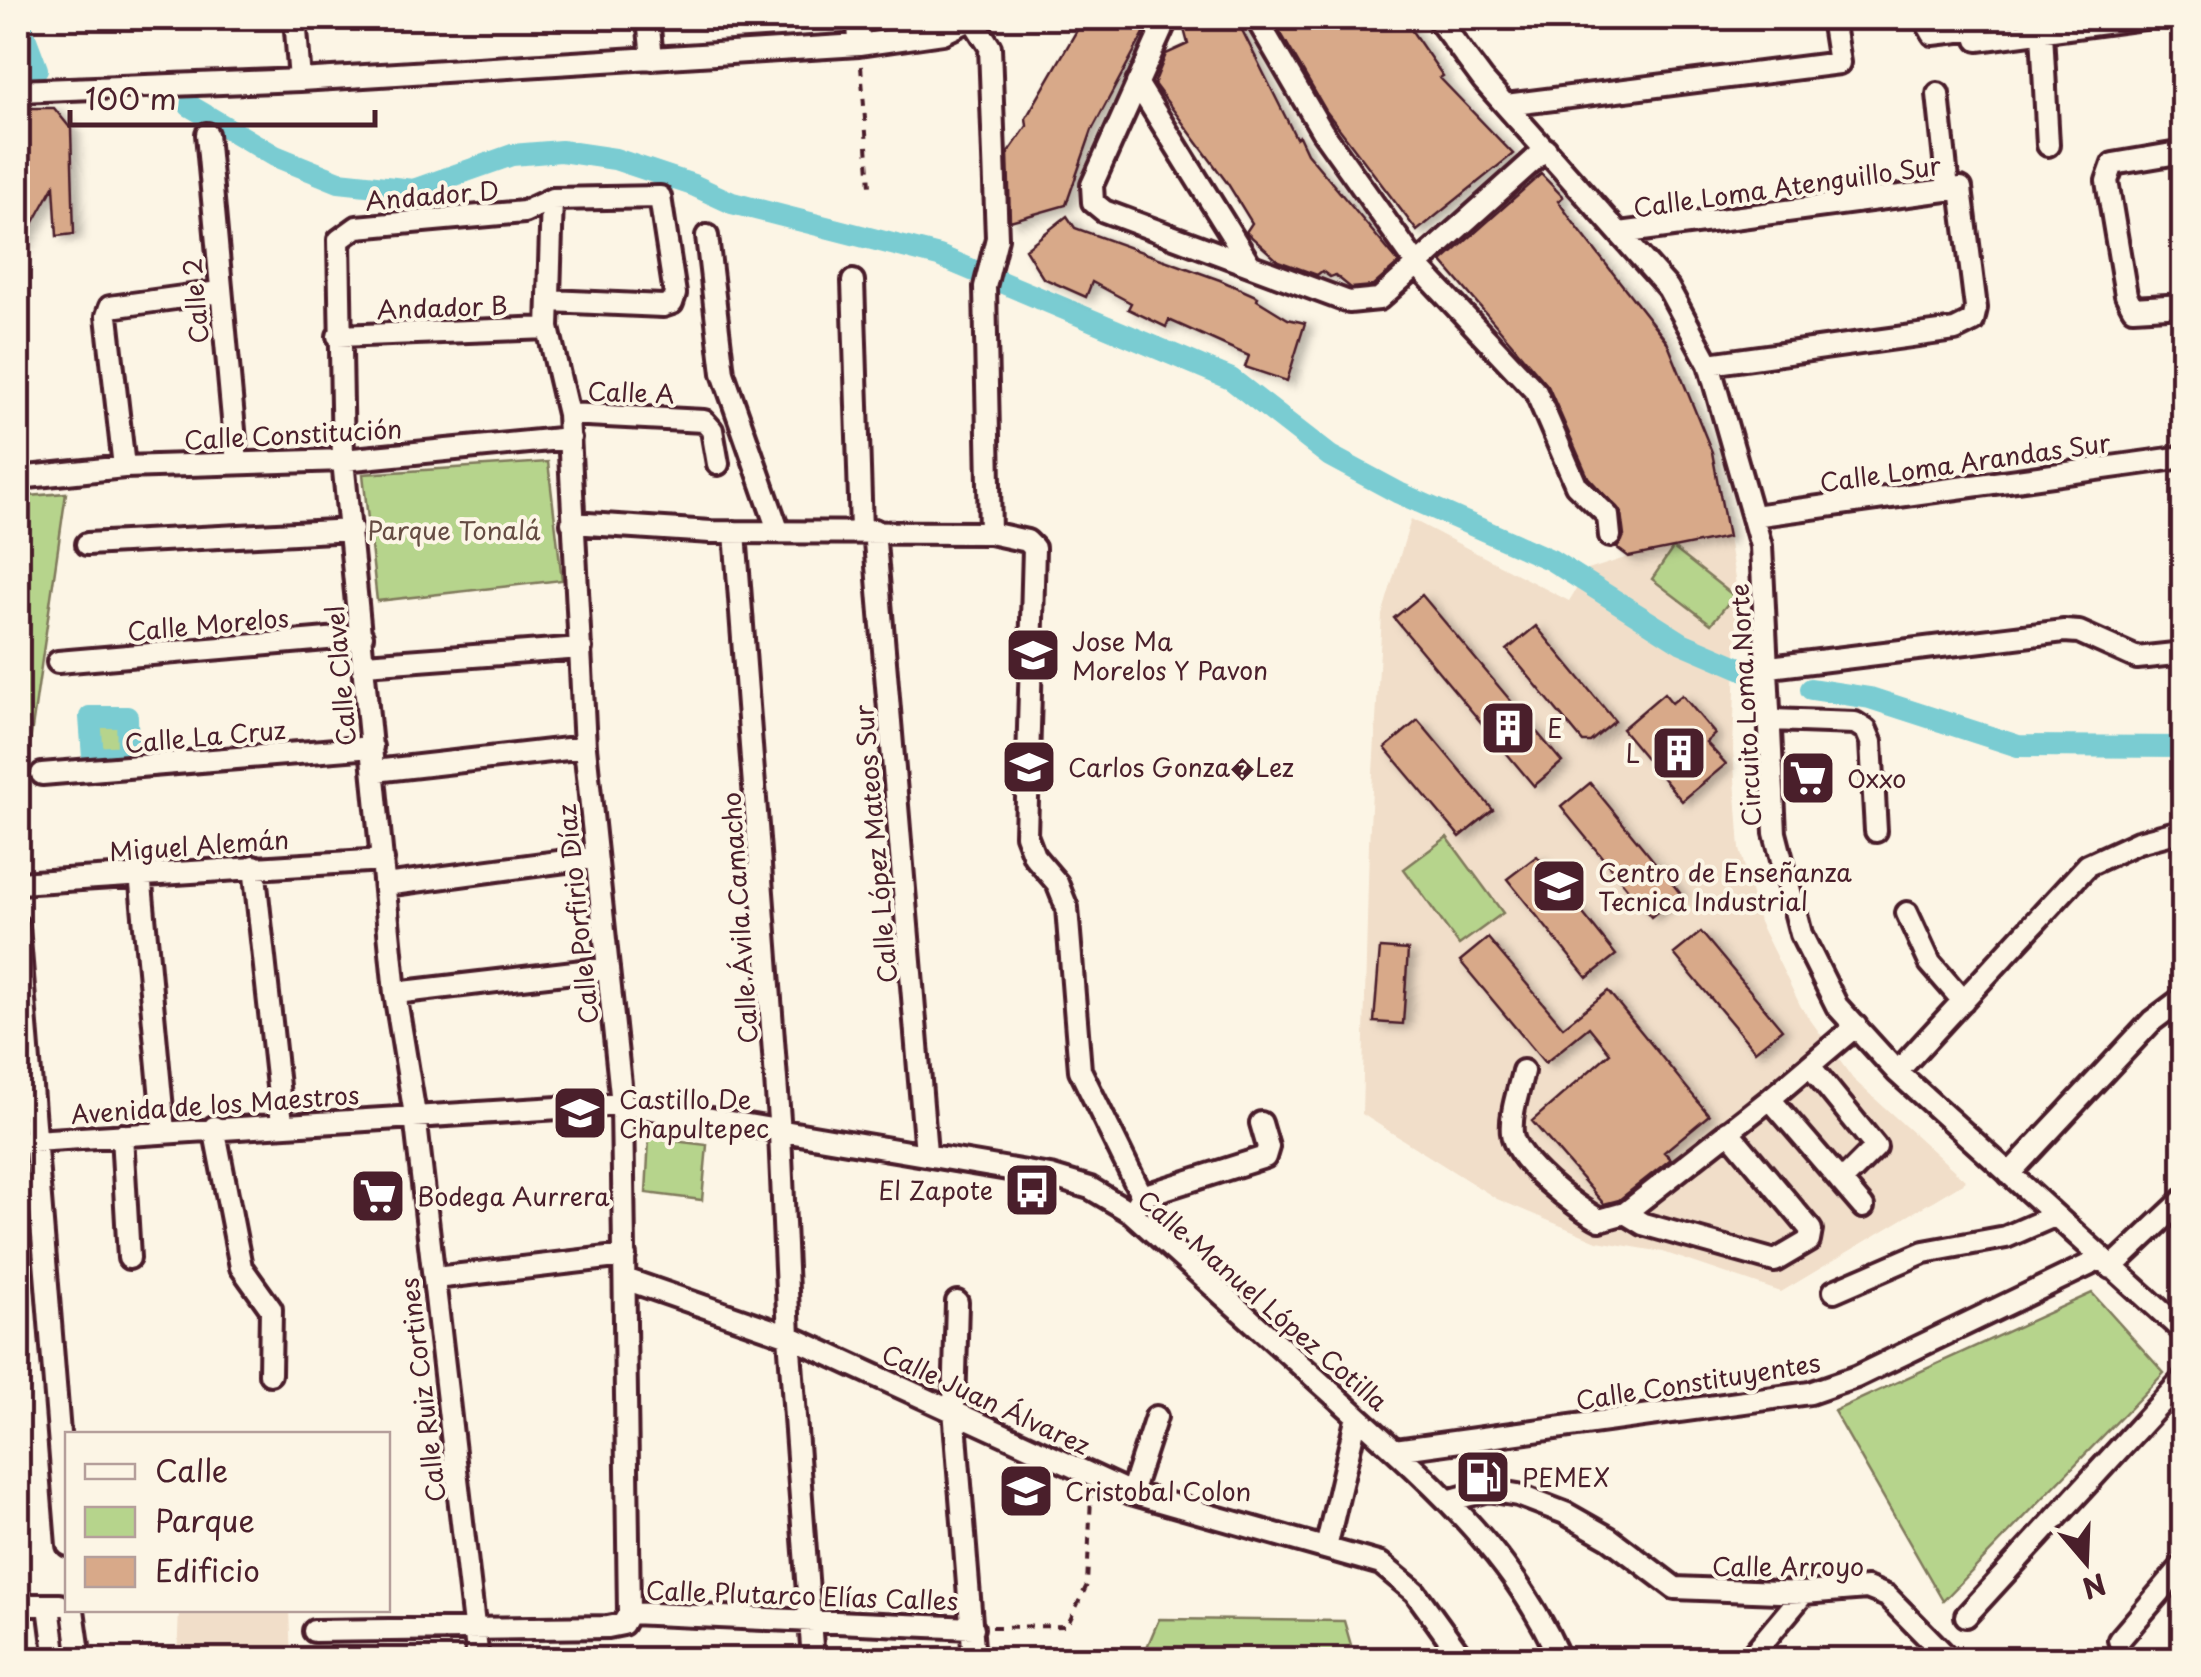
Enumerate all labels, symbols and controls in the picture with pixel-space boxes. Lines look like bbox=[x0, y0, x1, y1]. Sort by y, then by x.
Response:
scale bar bbox=[70, 65, 375, 127]
text: 100 m bbox=[85, 75, 177, 120]
street label: Calle Loma Atenguillo Sur bbox=[1631, 146, 1944, 226]
street label: Andador D bbox=[364, 170, 500, 220]
street label: Calle 2 bbox=[172, 257, 218, 345]
street label: Andador B bbox=[376, 286, 508, 328]
street label: Calle A bbox=[587, 371, 675, 413]
street label: Calle Constitución bbox=[183, 409, 403, 459]
street label: Calle Loma Arandas Sur bbox=[1817, 423, 2113, 501]
park label: Parque Tonalá bbox=[367, 511, 541, 549]
street label: Circuito Loma Norte bbox=[1720, 582, 1770, 828]
street label: Calle Morelos bbox=[126, 598, 290, 650]
street label: Calle Clavel bbox=[315, 604, 365, 748]
place label: Jose Ma Morelos Y Pavon bbox=[1072, 622, 1268, 689]
school or university icon: Jose Ma Morelos Y Pavon bbox=[1003, 625, 1063, 685]
building icon: E bbox=[1478, 698, 1538, 758]
street label: Calle López Mateos Sur bbox=[844, 703, 906, 985]
place label: E bbox=[1547, 709, 1563, 747]
street label: Calle La Cruz bbox=[123, 710, 287, 762]
building icon: L bbox=[1649, 723, 1709, 783]
place label: L bbox=[1625, 734, 1640, 772]
school or university icon: Carlos Gonza�Lez bbox=[999, 737, 1059, 797]
place label: Carlos Gonza�Lez bbox=[1068, 748, 1294, 786]
supermarket icon: Oxxo bbox=[1778, 748, 1838, 808]
place label: Oxxo bbox=[1847, 759, 1906, 797]
street label: Calle Ávila Camacho bbox=[711, 791, 767, 1045]
street label: Calle Porfirio Díaz bbox=[547, 802, 607, 1026]
street label: Miguel Alemán bbox=[108, 820, 290, 870]
place label: Centro de Enseñanza Tecnica Industrial bbox=[1598, 853, 1852, 920]
school or university icon: Centro de Enseñanza Tecnica Industrial bbox=[1529, 856, 1589, 916]
street label: Avenida de los Maestros bbox=[70, 1075, 360, 1133]
place label: Castillo De Chapultepec bbox=[619, 1080, 769, 1147]
school or university icon: Castillo De Chapultepec bbox=[550, 1083, 610, 1143]
bus stop icon: El Zapote bbox=[1002, 1160, 1062, 1220]
supermarket icon: Bodega Aurrera bbox=[348, 1166, 408, 1226]
place label: El Zapote bbox=[878, 1171, 993, 1209]
place label: Bodega Aurrera bbox=[417, 1177, 610, 1215]
street label: Calle Manuel López Cotilla bbox=[1129, 1180, 1397, 1420]
street label: Calle Ruiz Cortines bbox=[389, 1276, 455, 1504]
street label: Calle Juan Álvarez bbox=[876, 1334, 1096, 1464]
street label: Calle Constituyentes bbox=[1573, 1343, 1823, 1419]
legend bbox=[65, 1432, 390, 1612]
text: Calle bbox=[155, 1447, 228, 1492]
fuel station icon: PEMEX bbox=[1453, 1447, 1513, 1507]
place label: PEMEX bbox=[1522, 1458, 1610, 1496]
school or university icon: Cristobal Colon bbox=[996, 1461, 1056, 1521]
place label: Cristobal Colon bbox=[1065, 1472, 1251, 1510]
text: Parque bbox=[155, 1497, 255, 1542]
north arrow bbox=[2036, 1512, 2136, 1612]
text: Edificio bbox=[155, 1547, 260, 1592]
street label: Calle Arroyo bbox=[1712, 1547, 1864, 1585]
text: N bbox=[2077, 1563, 2112, 1611]
street label: Calle Plutarco Elías Calles bbox=[645, 1571, 959, 1619]

